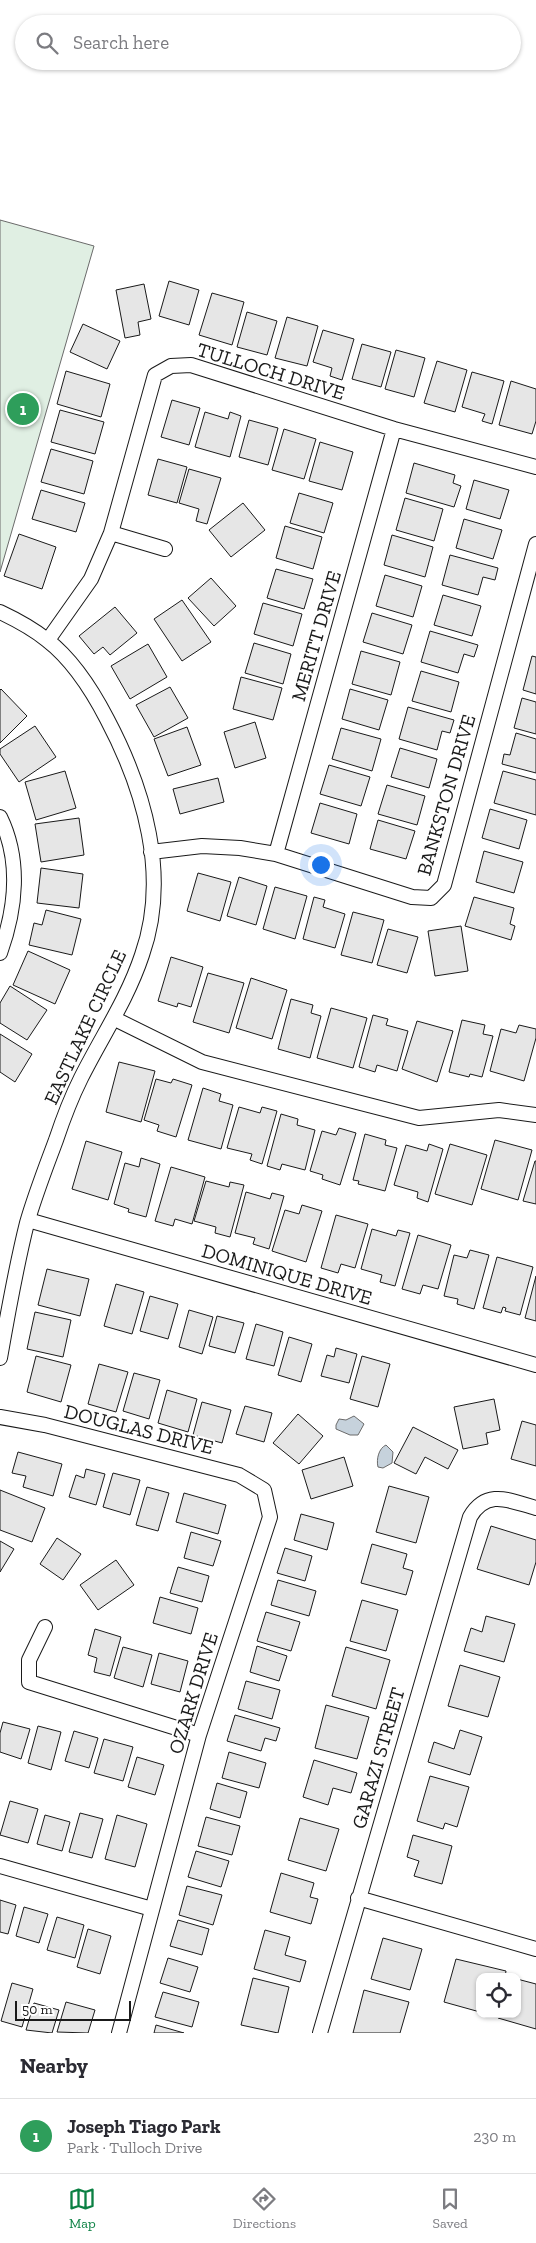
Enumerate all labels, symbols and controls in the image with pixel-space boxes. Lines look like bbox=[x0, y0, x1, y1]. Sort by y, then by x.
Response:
search box bbox=[15, 15, 521, 70]
icon: search bbox=[33, 29, 61, 57]
text: Search here bbox=[73, 31, 169, 54]
street label: TULLOCH DRIVE bbox=[194, 337, 348, 405]
pin: 1 bbox=[7, 390, 39, 428]
street label: MERITT DRIVE bbox=[286, 568, 346, 704]
street label: BANKSTON DRIVE bbox=[412, 712, 480, 878]
your location bbox=[308, 852, 334, 878]
street label: EASTLAKE CIRCLE bbox=[39, 946, 131, 1108]
street label: DOMINIQUE DRIVE bbox=[199, 1238, 375, 1310]
street label: DOUGLAS DRIVE bbox=[62, 1399, 216, 1459]
street label: OZARK DRIVE bbox=[163, 1629, 223, 1757]
street label: GARAZI STREET bbox=[346, 1685, 410, 1831]
map controls bbox=[476, 1973, 521, 2018]
button: locate bbox=[476, 1973, 521, 2018]
scale bar bbox=[15, 1998, 131, 2021]
text: 50 m bbox=[22, 2001, 53, 2018]
text: Nearby bbox=[20, 2053, 88, 2078]
text: Joseph Tiago Park bbox=[67, 2115, 221, 2138]
text: 1 bbox=[33, 2127, 39, 2146]
text: 230 m bbox=[473, 2127, 516, 2146]
text: Park · Tulloch Drive bbox=[67, 2138, 202, 2157]
tab: Map bbox=[68, 2185, 96, 2232]
tab: Directions bbox=[233, 2185, 296, 2232]
tab: Saved bbox=[433, 2185, 468, 2232]

